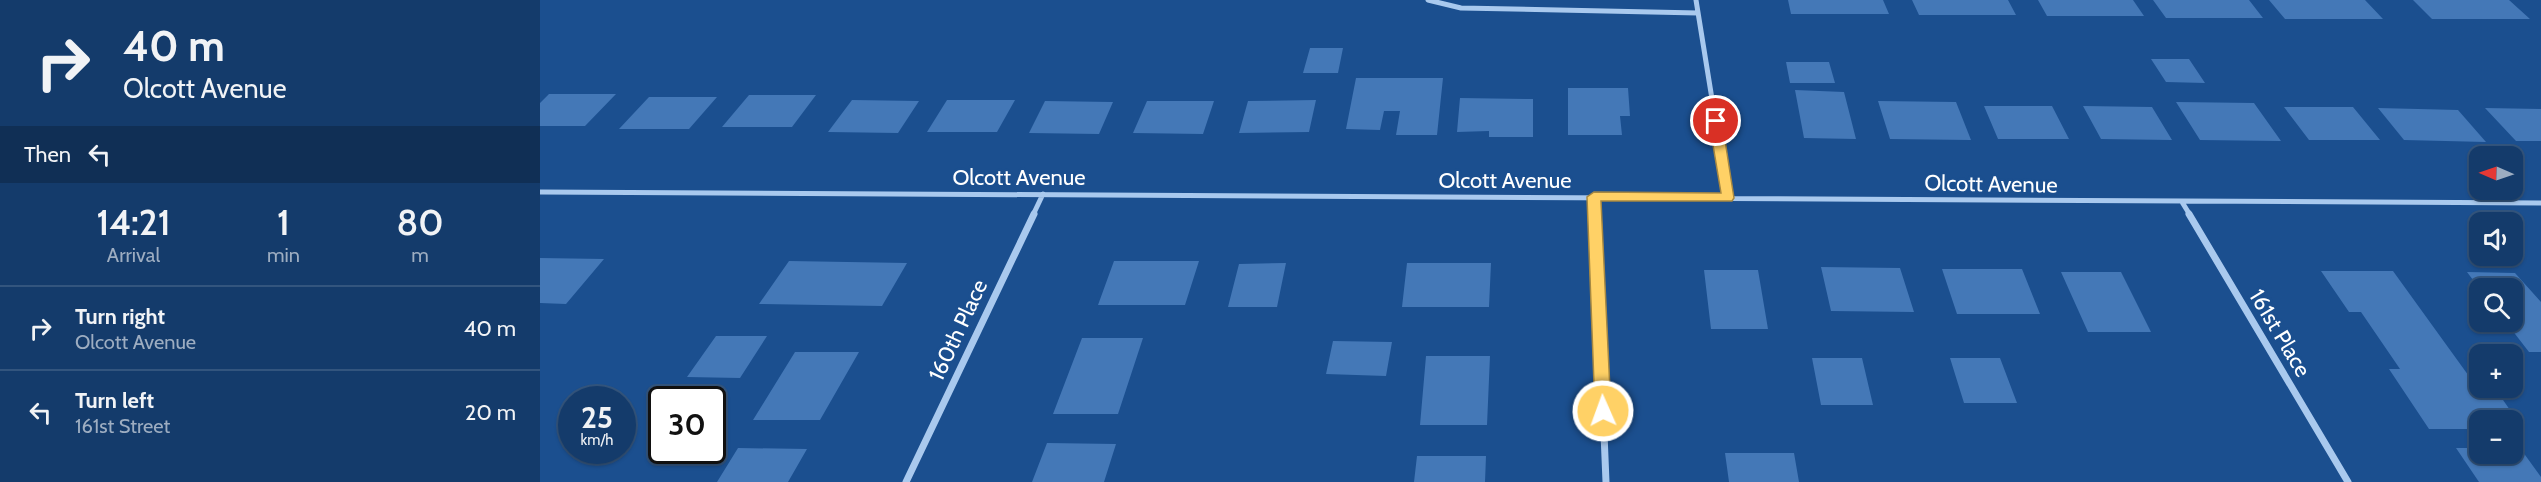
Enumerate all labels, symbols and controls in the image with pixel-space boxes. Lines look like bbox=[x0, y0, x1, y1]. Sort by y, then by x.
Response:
text: 40 m bbox=[123, 20, 225, 72]
icon: right bbox=[24, 24, 102, 102]
text: Olcott Avenue bbox=[123, 72, 287, 105]
pin bbox=[1690, 95, 1741, 146]
icon: arrive bbox=[1699, 104, 1732, 137]
icon: left bbox=[83, 138, 116, 171]
text: Then bbox=[24, 141, 71, 168]
north arrow bbox=[2469, 146, 2523, 200]
map controls bbox=[2469, 146, 2523, 464]
street label: Olcott Avenue bbox=[952, 164, 1086, 191]
street label: Olcott Avenue bbox=[1438, 167, 1572, 194]
street label: Olcott Avenue bbox=[1924, 169, 2058, 199]
text: 14:21 bbox=[96, 200, 171, 244]
text: 1 bbox=[277, 200, 290, 244]
text: 80 bbox=[396, 200, 444, 244]
button: sound bbox=[2469, 212, 2523, 266]
text: Arrival bbox=[107, 243, 160, 267]
text: min bbox=[267, 243, 300, 267]
text: m bbox=[411, 243, 429, 267]
street label: 160th Place bbox=[923, 275, 993, 385]
button: search bbox=[2469, 278, 2523, 332]
street label: 161st Place bbox=[2243, 284, 2317, 382]
text: Turn right bbox=[75, 303, 165, 330]
icon: right bbox=[24, 312, 57, 345]
text: 40 m bbox=[464, 315, 516, 342]
text: Olcott Avenue bbox=[75, 330, 196, 354]
button: + bbox=[2469, 344, 2523, 398]
position arrow bbox=[1571, 379, 1635, 443]
speed limit sign: 30 bbox=[648, 386, 726, 464]
text: Turn left bbox=[75, 387, 154, 414]
icon: left bbox=[24, 396, 57, 429]
text: 20 m bbox=[465, 399, 516, 426]
text: 25 bbox=[581, 399, 613, 436]
button: − bbox=[2469, 410, 2523, 464]
text: 161st Street bbox=[75, 414, 170, 438]
text: km/h bbox=[581, 431, 613, 449]

